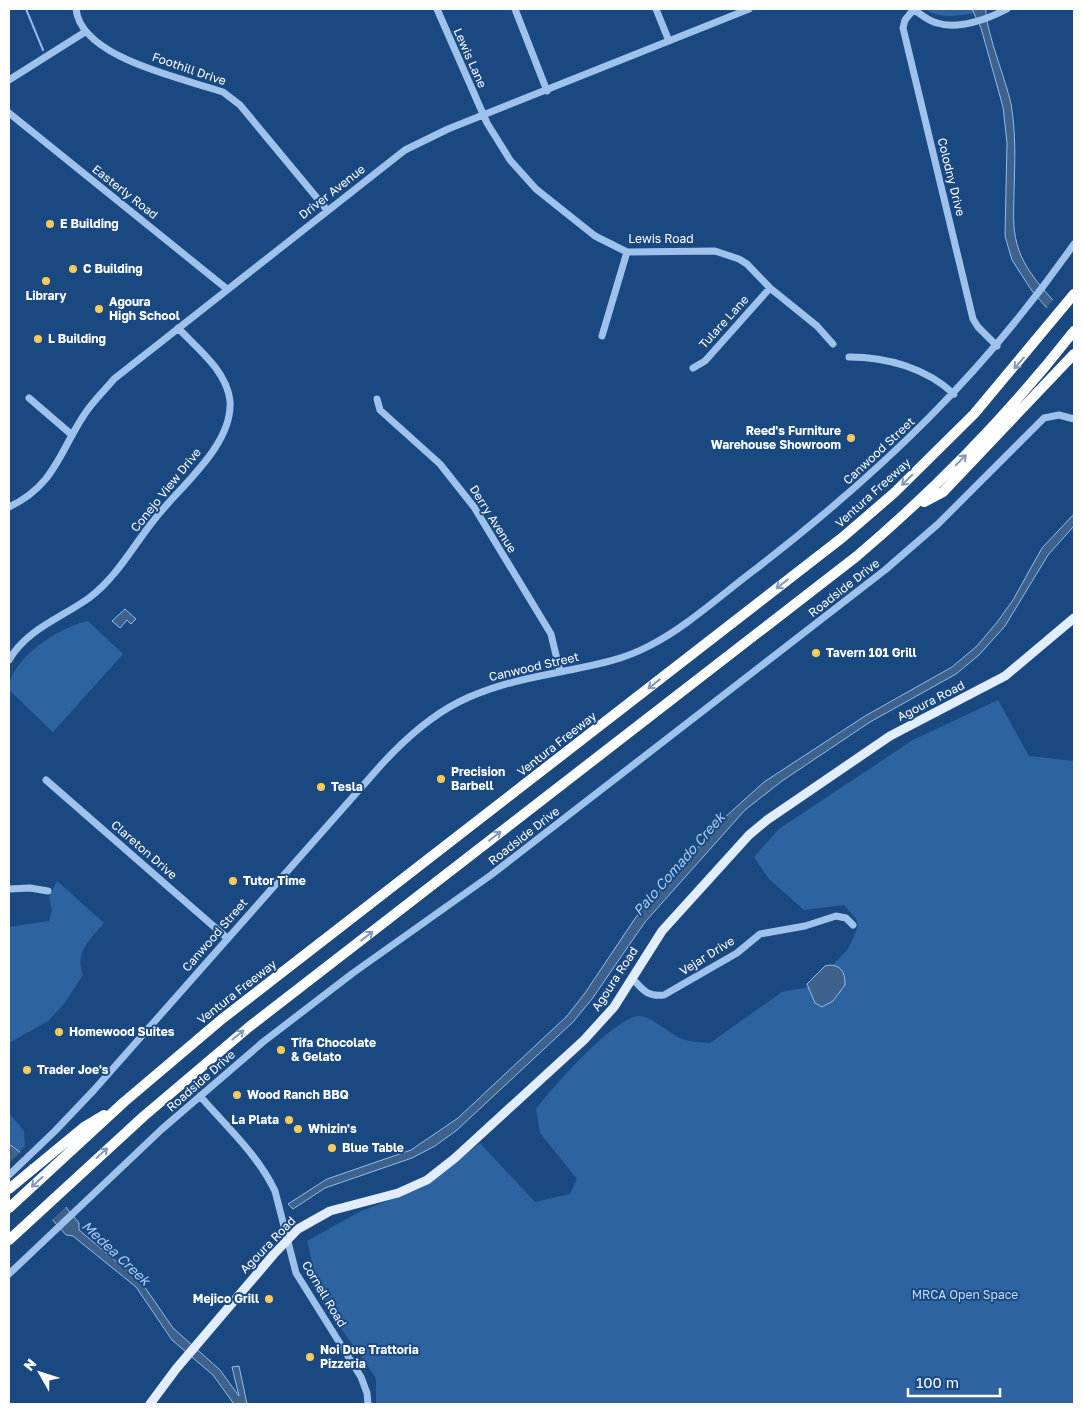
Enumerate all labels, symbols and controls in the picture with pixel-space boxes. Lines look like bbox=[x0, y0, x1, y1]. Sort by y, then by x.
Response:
street label: Lewis Lane bbox=[451, 26, 490, 90]
street label: Foothill Drive bbox=[150, 49, 228, 88]
street label: Colodny Drive bbox=[934, 136, 968, 218]
street label: Easterly Road bbox=[89, 161, 161, 222]
street label: Driver Avenue bbox=[296, 161, 368, 222]
place label: E Building bbox=[60, 216, 119, 231]
marker: E Building bbox=[44, 218, 56, 230]
street label: Lewis Road bbox=[628, 231, 694, 246]
place label: C Building bbox=[83, 261, 143, 276]
marker: C Building bbox=[67, 263, 79, 275]
marker: Library bbox=[40, 275, 52, 287]
place label: Library bbox=[25, 288, 67, 303]
street label: Tulare Lane bbox=[696, 292, 752, 352]
place label: Agoura High School bbox=[109, 294, 180, 323]
marker: Agoura High School bbox=[93, 303, 105, 315]
place label: L Building bbox=[48, 331, 106, 346]
marker: L Building bbox=[32, 333, 44, 345]
one-way arrow bbox=[1013, 356, 1025, 369]
street label: Canwood Street bbox=[840, 414, 918, 488]
place label: Reed's Furniture Warehouse Showroom bbox=[711, 423, 841, 452]
marker: Reed's Furniture Warehouse Showroom bbox=[845, 432, 857, 444]
street label: Conejo View Drive bbox=[127, 445, 204, 535]
one-way arrow bbox=[955, 454, 967, 466]
street label: Ventura Freeway bbox=[832, 455, 914, 530]
one-way arrow bbox=[901, 474, 913, 486]
street label: Derry Avenue bbox=[467, 482, 520, 555]
street label: Roadside Drive bbox=[805, 555, 882, 620]
one-way arrow bbox=[776, 579, 789, 590]
place label: Tavern 101 Grill bbox=[826, 645, 917, 660]
marker: Tavern 101 Grill bbox=[810, 647, 822, 659]
street label: Canwood Street bbox=[487, 649, 581, 684]
street label: Agoura Road bbox=[895, 677, 967, 724]
one-way arrow bbox=[648, 679, 661, 690]
street label: Ventura Freeway bbox=[514, 708, 599, 779]
place label: Precision Barbell bbox=[451, 764, 505, 793]
marker: Precision Barbell bbox=[435, 773, 447, 785]
place label: Tesla bbox=[331, 779, 363, 794]
marker: Tesla bbox=[315, 781, 327, 793]
street label: Roadside Drive bbox=[485, 803, 562, 868]
water label: Palo Comado Creek bbox=[629, 807, 729, 919]
street label: Clareton Drive bbox=[108, 817, 180, 882]
one-way arrow bbox=[488, 831, 501, 842]
place label: Tutor Time bbox=[243, 873, 306, 888]
marker: Tutor Time bbox=[227, 875, 239, 887]
street label: Canwood Street bbox=[179, 895, 251, 974]
one-way arrow bbox=[360, 930, 373, 941]
street label: Vejar Drive bbox=[677, 933, 737, 978]
street label: Agoura Road bbox=[588, 944, 641, 1014]
street label: Ventura Freeway bbox=[194, 956, 279, 1027]
place label: Homewood Suites bbox=[69, 1024, 175, 1039]
marker: Homewood Suites bbox=[53, 1026, 65, 1038]
one-way arrow bbox=[232, 1030, 245, 1041]
place label: Tifa Chocolate & Gelato bbox=[291, 1035, 376, 1064]
marker: Tifa Chocolate & Gelato bbox=[275, 1044, 287, 1056]
street label: Roadside Drive bbox=[163, 1047, 238, 1115]
place label: Trader Joe's bbox=[37, 1062, 109, 1077]
marker: Trader Joe's bbox=[21, 1064, 33, 1076]
place label: Wood Ranch BBQ bbox=[247, 1087, 349, 1102]
marker: Wood Ranch BBQ bbox=[231, 1089, 243, 1101]
place label: La Plata bbox=[231, 1112, 279, 1127]
marker: La Plata bbox=[283, 1114, 295, 1126]
place label: Whizin's bbox=[308, 1121, 357, 1136]
marker: Whizin's bbox=[292, 1123, 304, 1135]
place label: Blue Table bbox=[342, 1140, 404, 1155]
marker: Blue Table bbox=[326, 1142, 338, 1154]
one-way arrow bbox=[96, 1147, 109, 1159]
one-way arrow bbox=[31, 1177, 44, 1188]
street label: Agoura Road bbox=[237, 1213, 299, 1276]
water label: Medea Creek bbox=[79, 1217, 156, 1290]
street label: Cornell Road bbox=[299, 1258, 350, 1330]
park label: MRCA Open Space bbox=[912, 1287, 1018, 1302]
place label: Mejico Grill bbox=[193, 1291, 259, 1306]
marker: Mejico Grill bbox=[263, 1293, 275, 1305]
place label: Noi Due Trattoria Pizzeria bbox=[320, 1342, 419, 1371]
north arrow bbox=[15, 1348, 65, 1398]
marker: Noi Due Trattoria Pizzeria bbox=[304, 1351, 316, 1363]
text: N bbox=[20, 1355, 39, 1374]
scale bar bbox=[908, 1366, 1000, 1398]
text: 100 m bbox=[916, 1373, 959, 1391]

